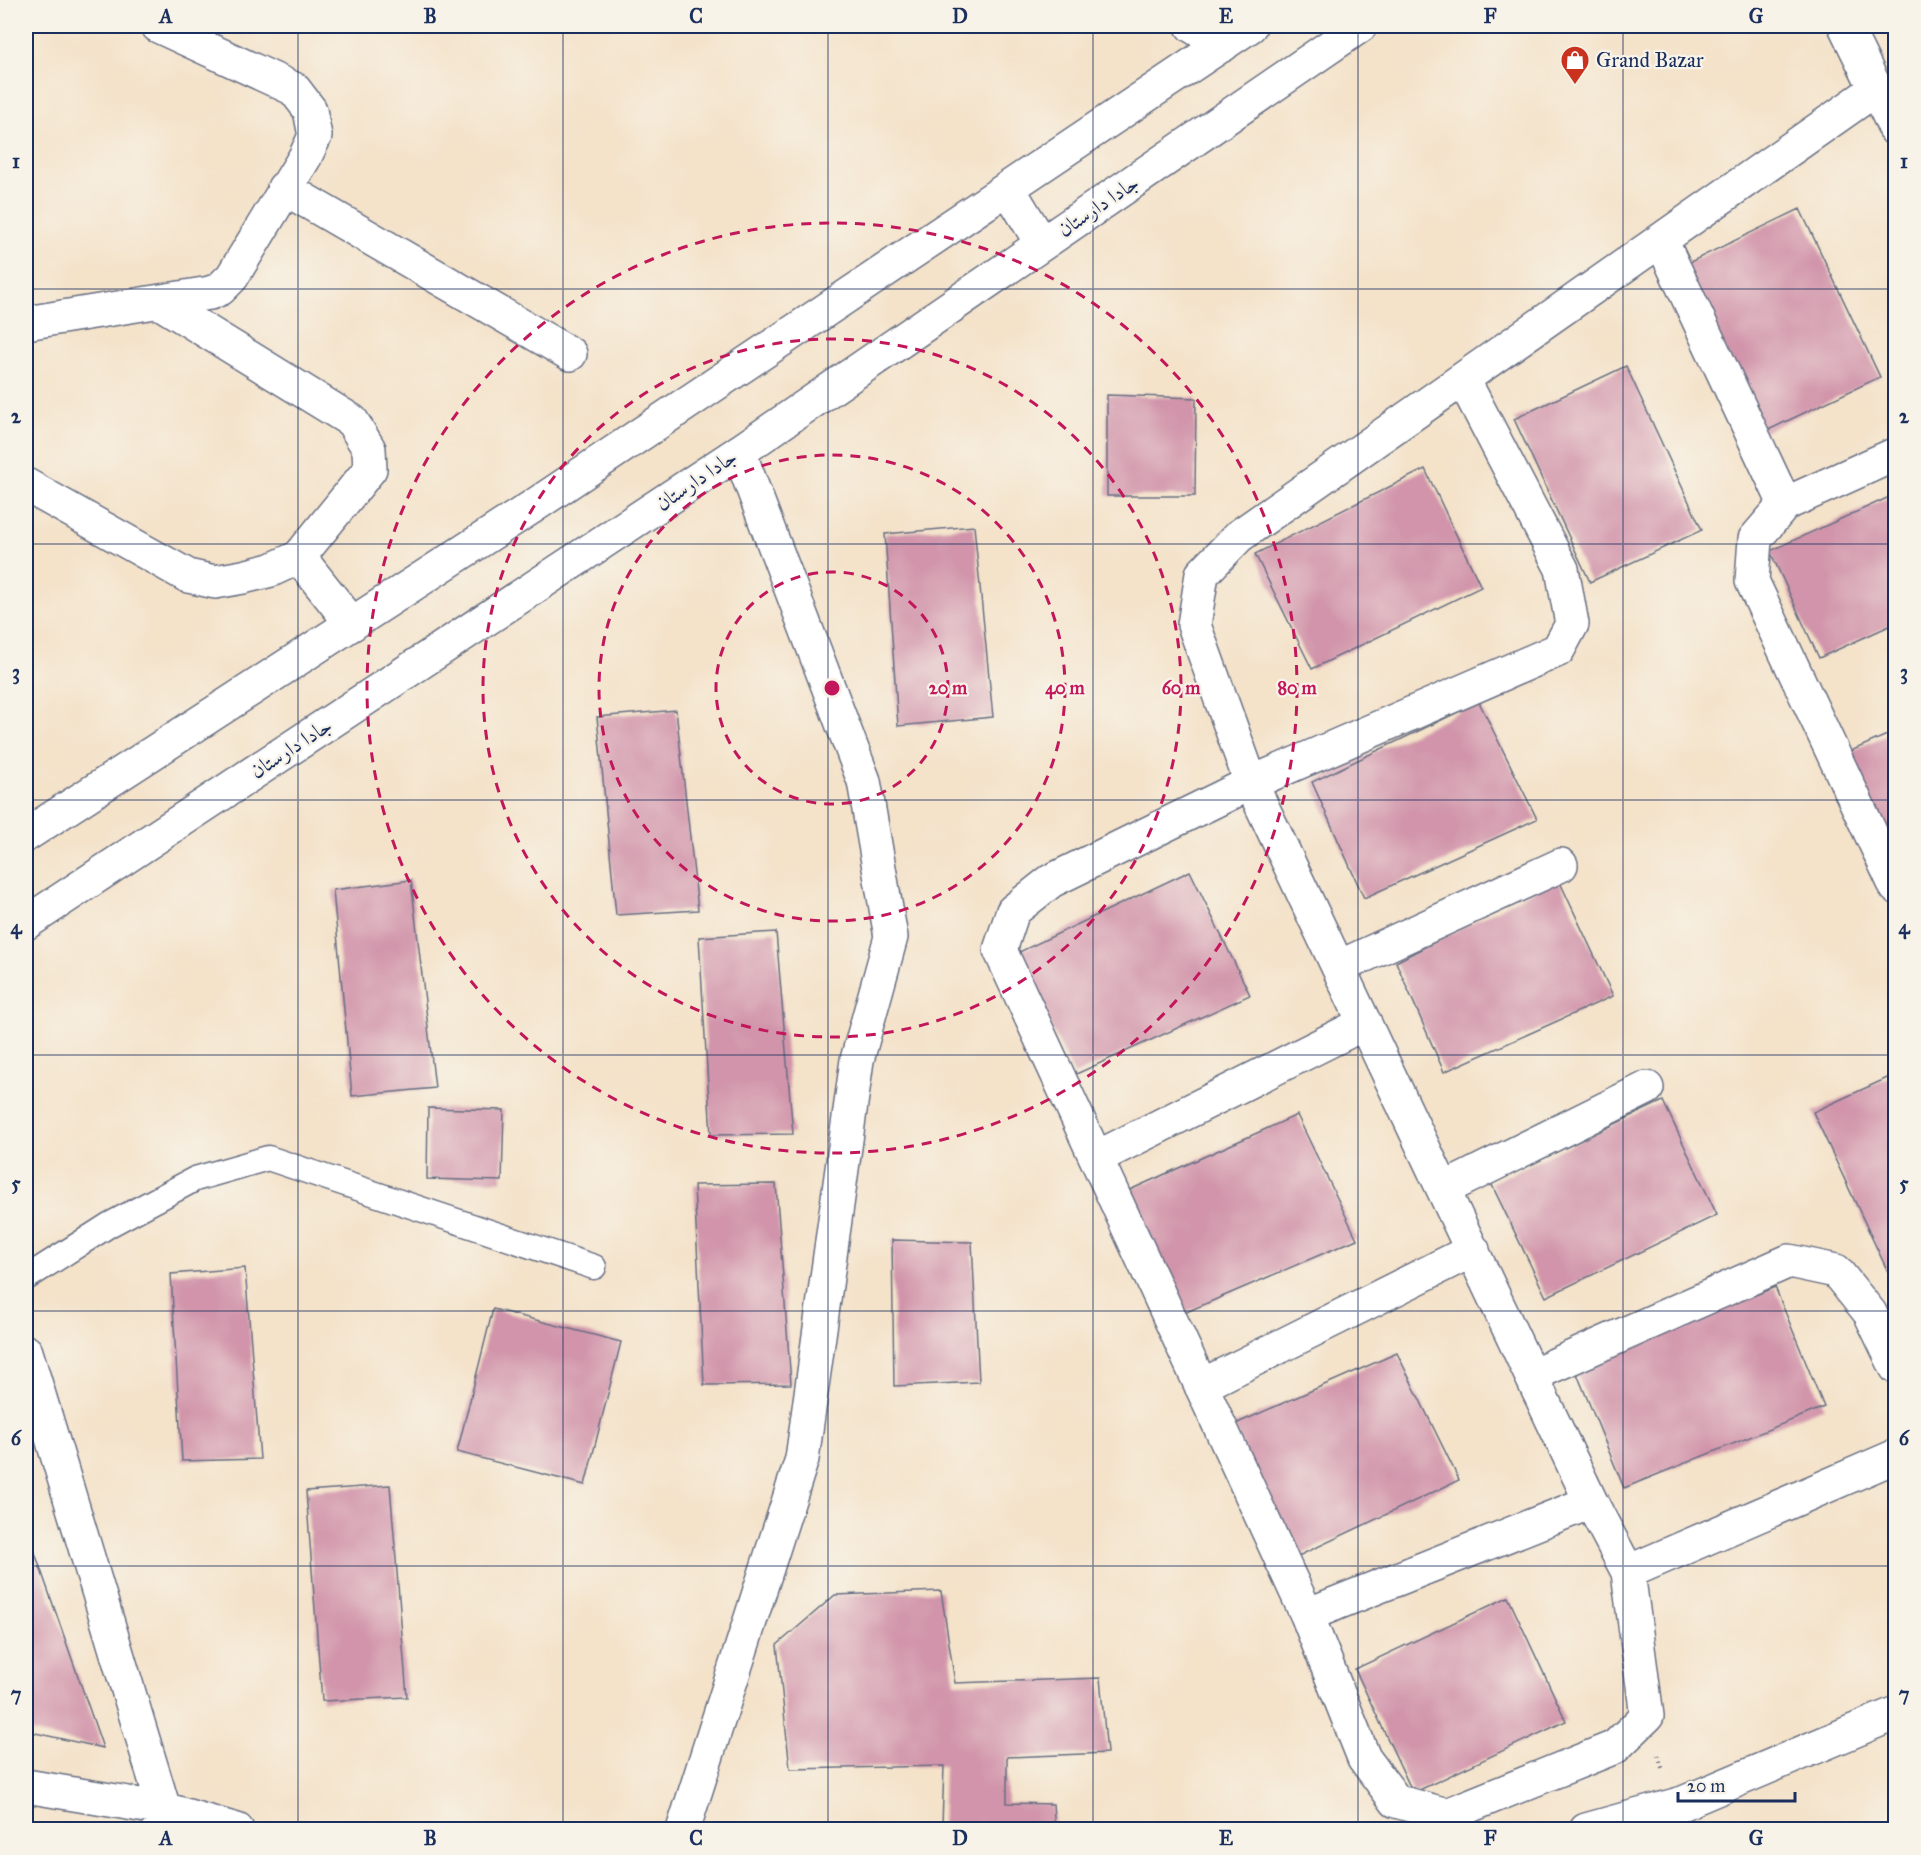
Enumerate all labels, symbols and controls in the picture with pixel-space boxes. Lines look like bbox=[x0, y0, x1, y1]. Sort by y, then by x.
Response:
text: A bbox=[157, 4, 173, 28]
text: B bbox=[423, 4, 437, 28]
text: C bbox=[689, 4, 703, 28]
text: D bbox=[952, 4, 968, 28]
text: E bbox=[1219, 4, 1234, 28]
text: F bbox=[1483, 4, 1497, 28]
text: G bbox=[1749, 4, 1764, 28]
shop icon: Grand Bazar bbox=[1559, 44, 1591, 86]
place label: Grand Bazar bbox=[1596, 47, 1704, 73]
text: 1 bbox=[12, 149, 20, 173]
text: 1 bbox=[1900, 149, 1908, 173]
street label: جادا دارستان bbox=[1052, 169, 1144, 243]
text: 2 bbox=[11, 404, 22, 428]
text: 2 bbox=[1899, 404, 1910, 428]
street label: جادا دارستان bbox=[650, 443, 742, 517]
text: 3 bbox=[12, 660, 20, 685]
text: 3 bbox=[1900, 660, 1908, 685]
text: 20 m bbox=[929, 677, 968, 699]
text: 40 m bbox=[1045, 677, 1086, 700]
text: 60 m bbox=[1162, 677, 1201, 699]
text: 80 m bbox=[1277, 677, 1317, 699]
centre of rings bbox=[822, 678, 842, 698]
street label: جادا دارستان bbox=[245, 712, 337, 784]
text: 4 bbox=[10, 915, 22, 940]
text: 4 bbox=[1898, 915, 1910, 940]
text: 5 bbox=[11, 1171, 21, 1195]
text: 5 bbox=[1899, 1171, 1909, 1195]
text: 6 bbox=[11, 1426, 23, 1450]
text: 6 bbox=[1899, 1426, 1911, 1450]
text: 7 bbox=[11, 1682, 22, 1706]
text: 7 bbox=[1899, 1682, 1910, 1706]
scale bar bbox=[1678, 1765, 1795, 1803]
text: 20 m bbox=[1687, 1775, 1725, 1797]
text: A bbox=[157, 1826, 173, 1850]
text: B bbox=[423, 1826, 437, 1850]
text: C bbox=[689, 1826, 703, 1850]
text: D bbox=[952, 1826, 968, 1850]
text: E bbox=[1219, 1826, 1234, 1850]
text: F bbox=[1483, 1826, 1497, 1850]
text: G bbox=[1749, 1826, 1764, 1850]

